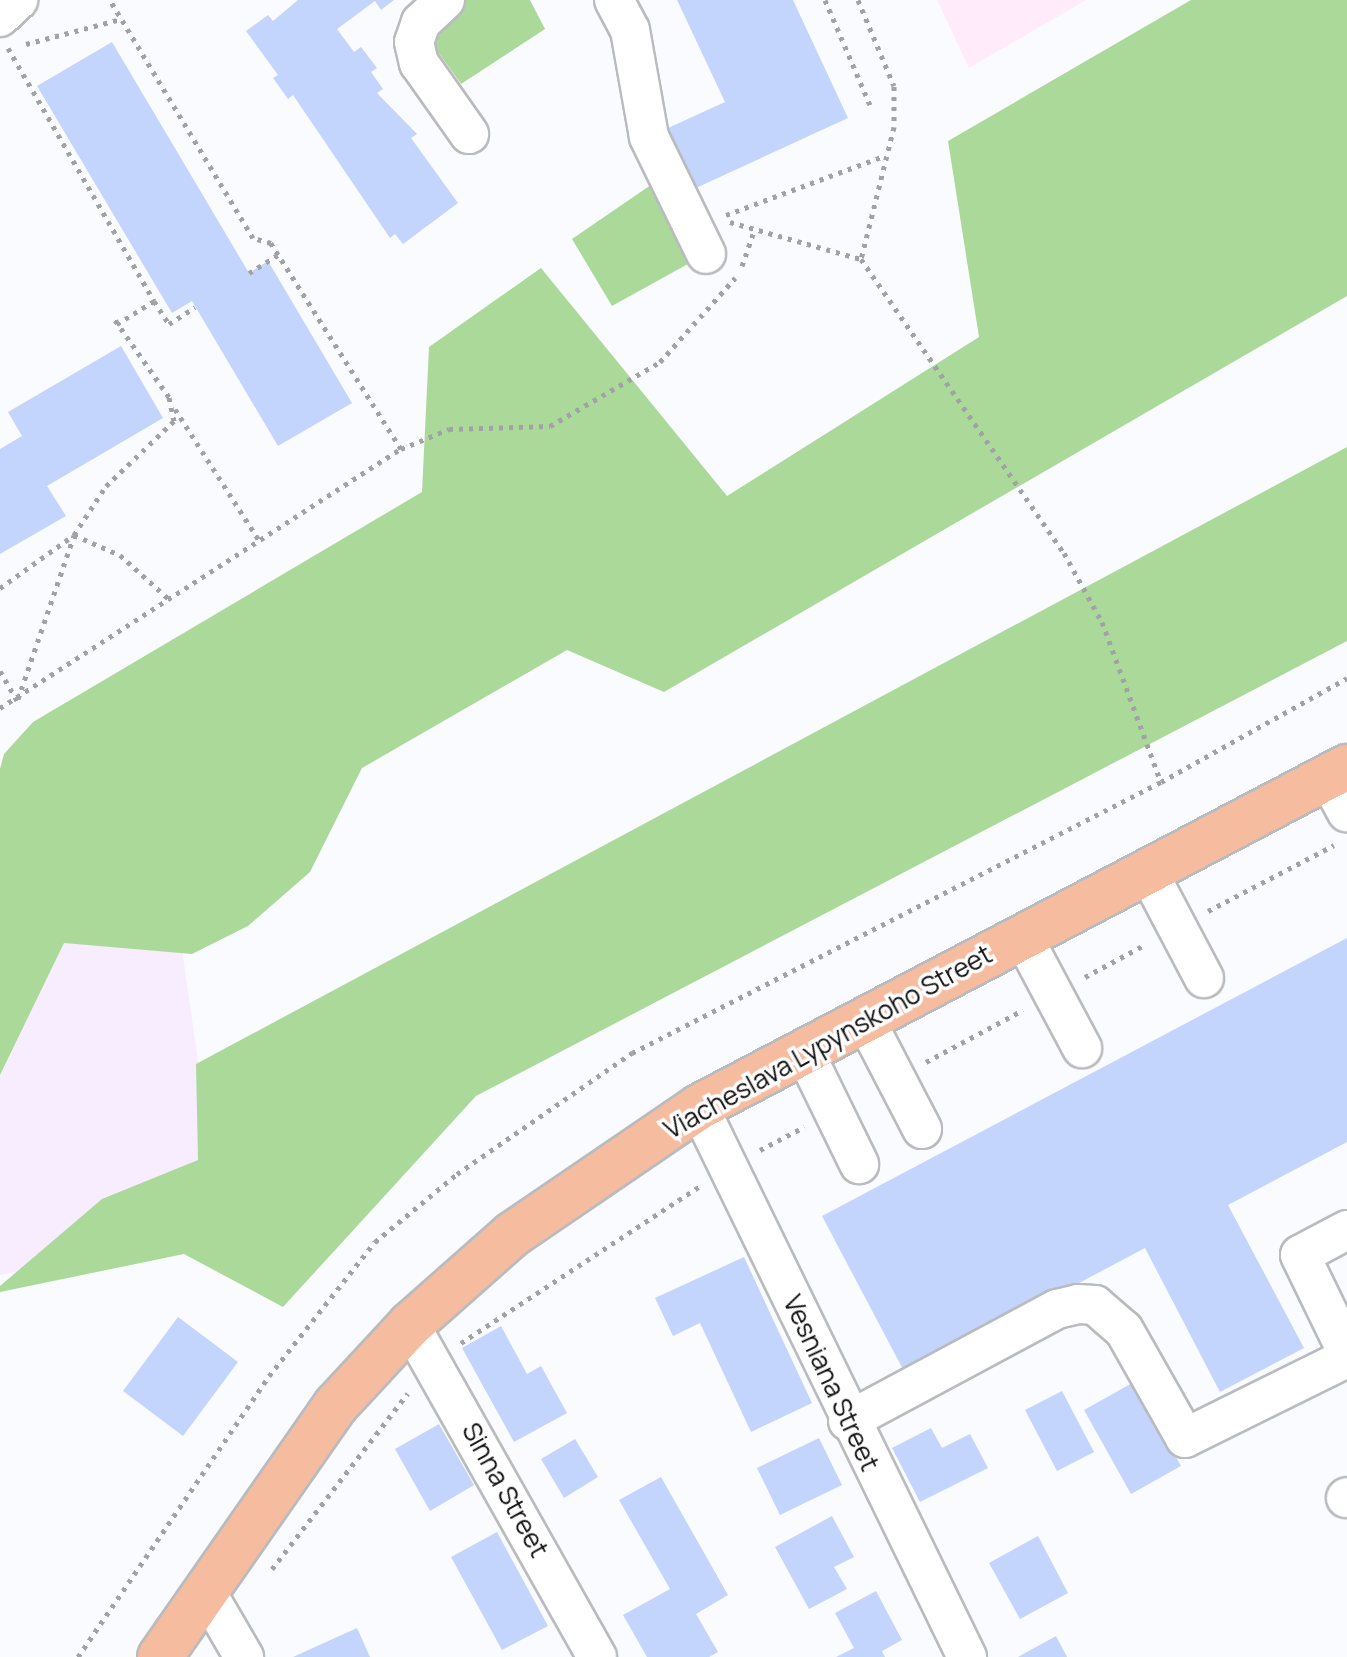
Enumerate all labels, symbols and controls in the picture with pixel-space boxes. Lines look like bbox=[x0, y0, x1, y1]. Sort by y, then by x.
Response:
street label: Viacheslava Lypynskoho Street bbox=[659, 939, 997, 1145]
street label: Vesniana Street bbox=[777, 1290, 885, 1476]
street label: Sinna Street bbox=[455, 1417, 555, 1563]

